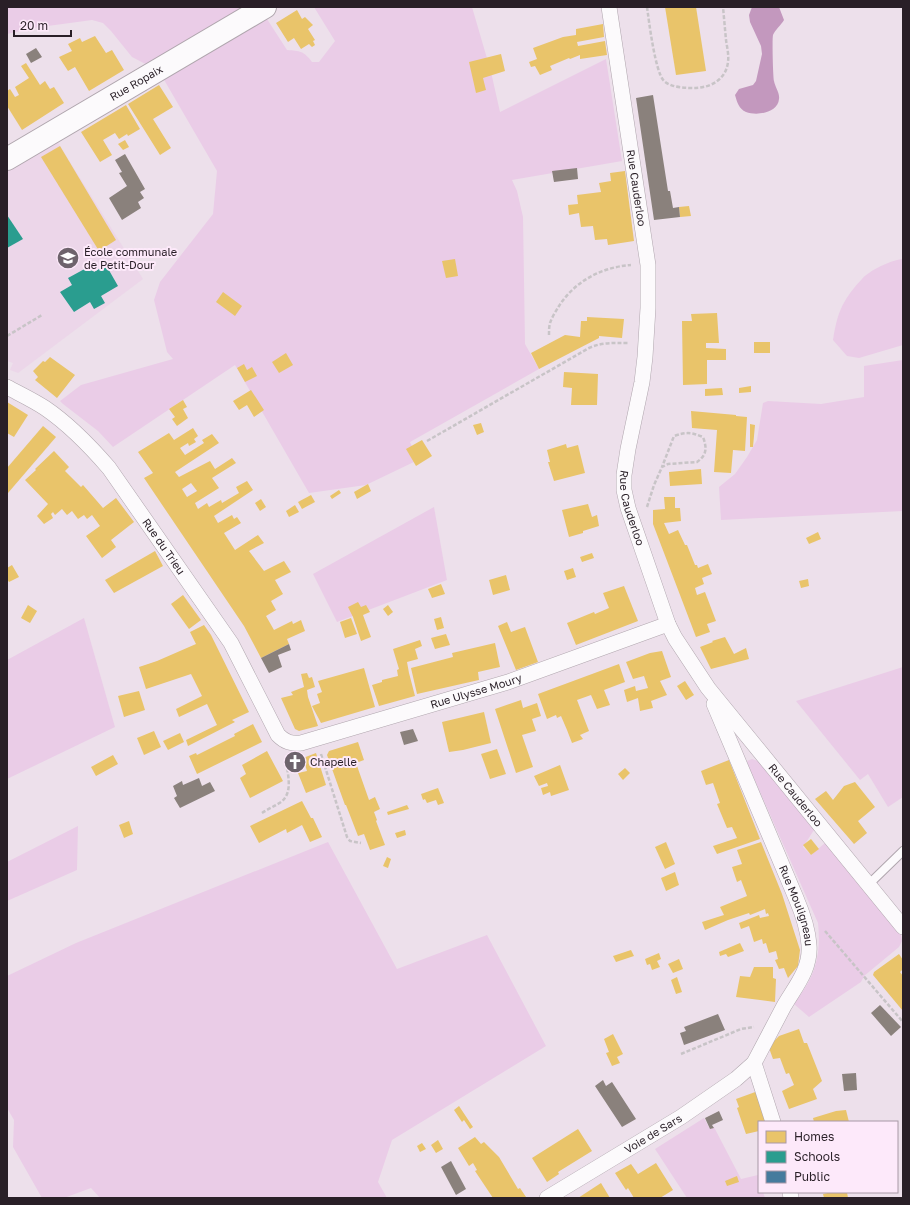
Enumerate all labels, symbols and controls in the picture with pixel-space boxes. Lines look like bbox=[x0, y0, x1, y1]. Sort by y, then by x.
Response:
scale bar bbox=[14, 12, 71, 38]
text: 20 m bbox=[20, 18, 48, 33]
street label: Rue Ropaix bbox=[107, 62, 165, 103]
street label: Rue Cauderloo bbox=[625, 149, 649, 228]
school or university icon: École communale de Petit-Dour bbox=[55, 245, 81, 271]
place label: École communale de Petit-Dour bbox=[84, 245, 177, 271]
street label: Rue Cauderloo bbox=[618, 469, 648, 548]
street label: Rue du Trieu bbox=[140, 516, 188, 577]
street label: Rue Ulysse Moury bbox=[429, 671, 523, 711]
church icon: Chapelle bbox=[282, 749, 308, 775]
place label: Chapelle bbox=[310, 755, 357, 768]
street label: Rue Cauderloo bbox=[766, 761, 826, 829]
street label: Rue Mouligneau bbox=[777, 863, 816, 947]
street label: Voie de Sars bbox=[622, 1111, 684, 1156]
legend bbox=[758, 1121, 898, 1193]
text: Homes bbox=[794, 1129, 834, 1144]
text: Schools bbox=[794, 1149, 840, 1164]
text: Public bbox=[794, 1169, 831, 1184]

